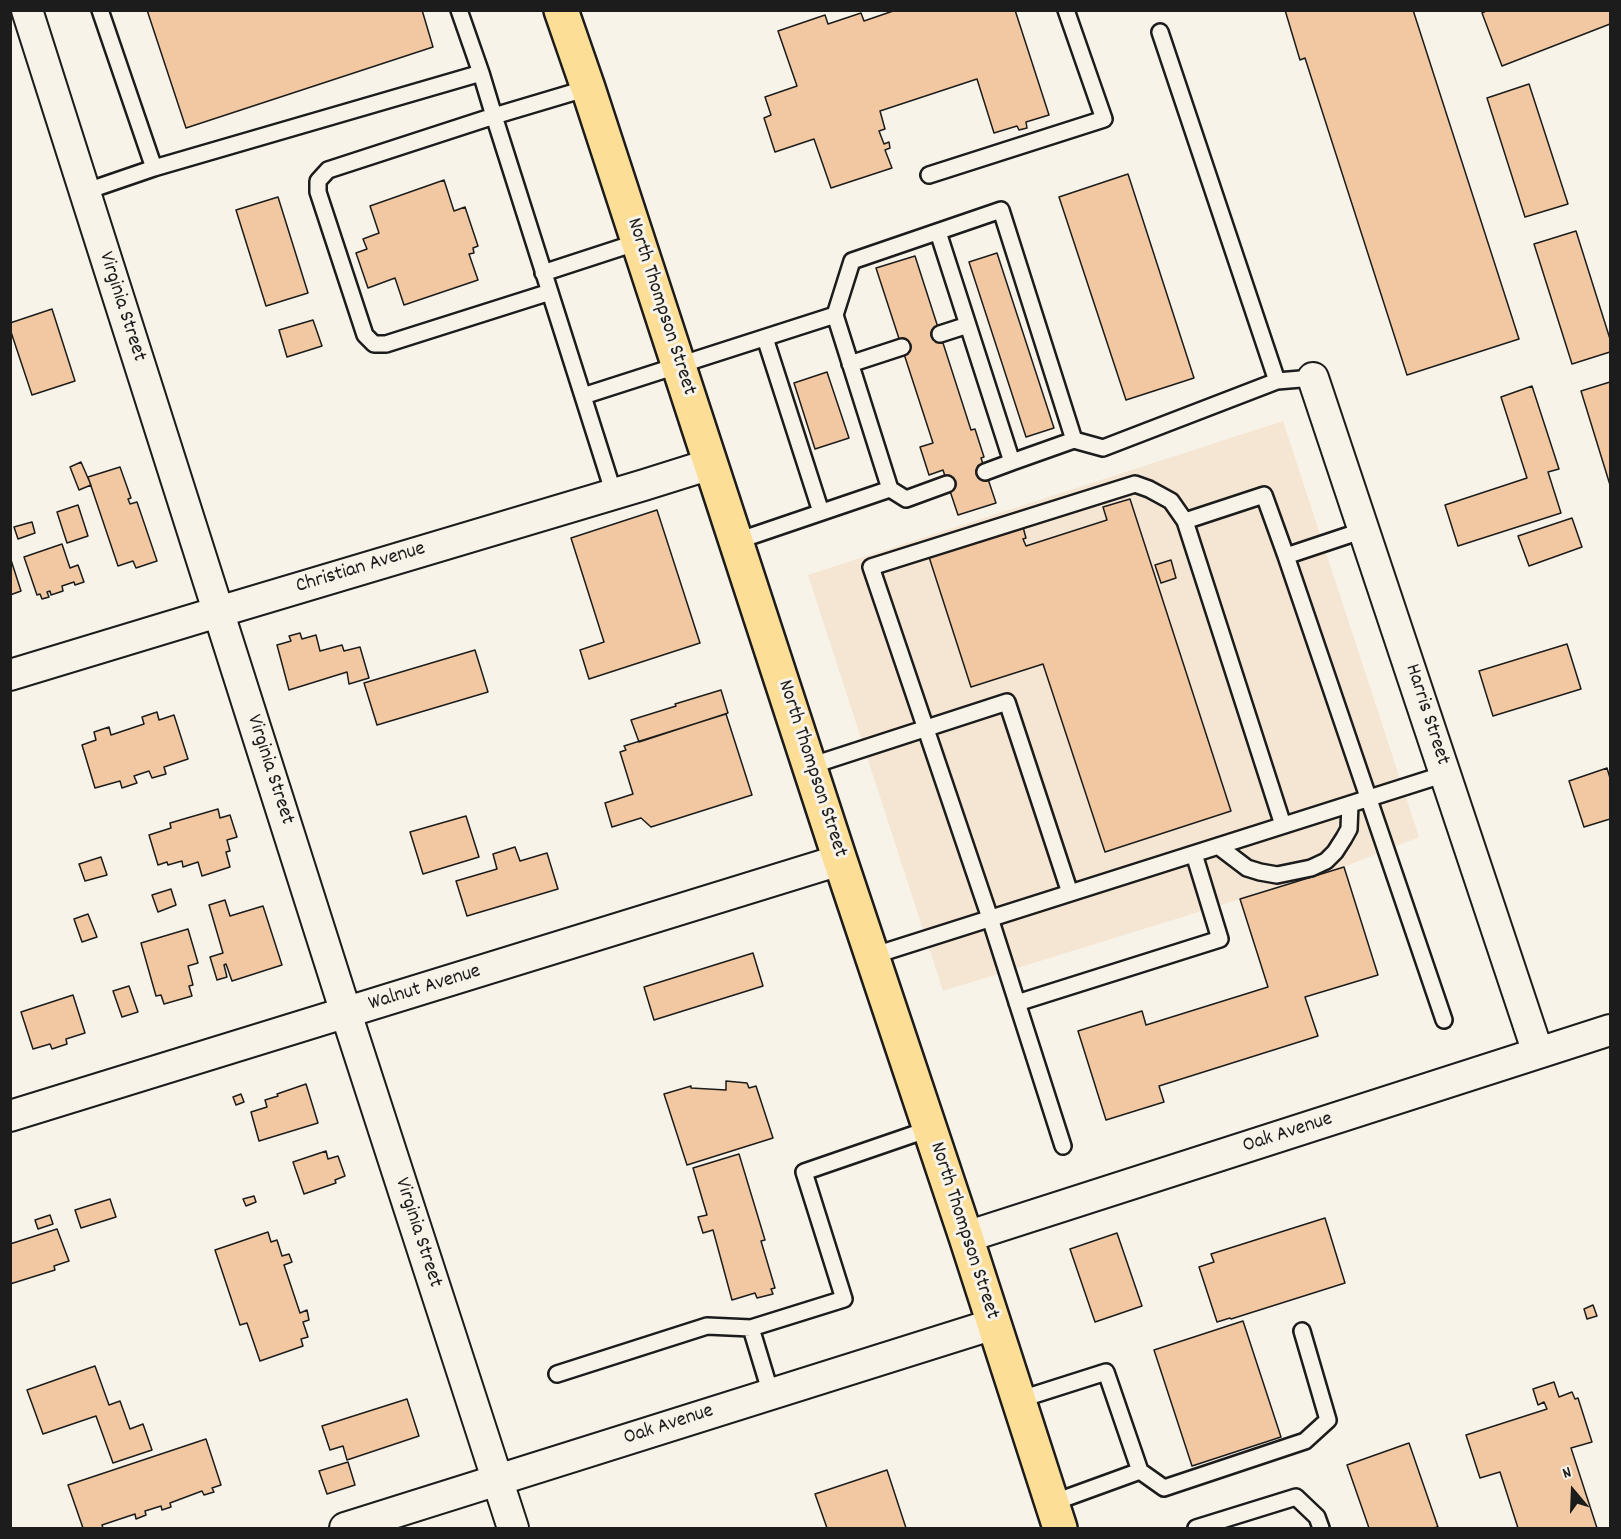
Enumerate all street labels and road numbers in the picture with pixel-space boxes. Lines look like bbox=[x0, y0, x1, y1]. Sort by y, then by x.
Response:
street label: North Thompson Street bbox=[619, 215, 701, 399]
street label: Virginia Street bbox=[91, 249, 151, 365]
street label: Christian Avenue bbox=[293, 537, 429, 601]
street label: Harris Street bbox=[1398, 661, 1454, 769]
street label: North Thompson Street bbox=[770, 677, 852, 861]
street label: Virginia Street bbox=[239, 712, 299, 828]
street label: Walnut Avenue bbox=[366, 960, 484, 1018]
street label: Oak Avenue bbox=[1240, 1108, 1336, 1160]
street label: North Thompson Street bbox=[922, 1139, 1004, 1323]
street label: Virginia Street bbox=[387, 1175, 447, 1291]
street label: Oak Avenue bbox=[621, 1400, 717, 1452]

